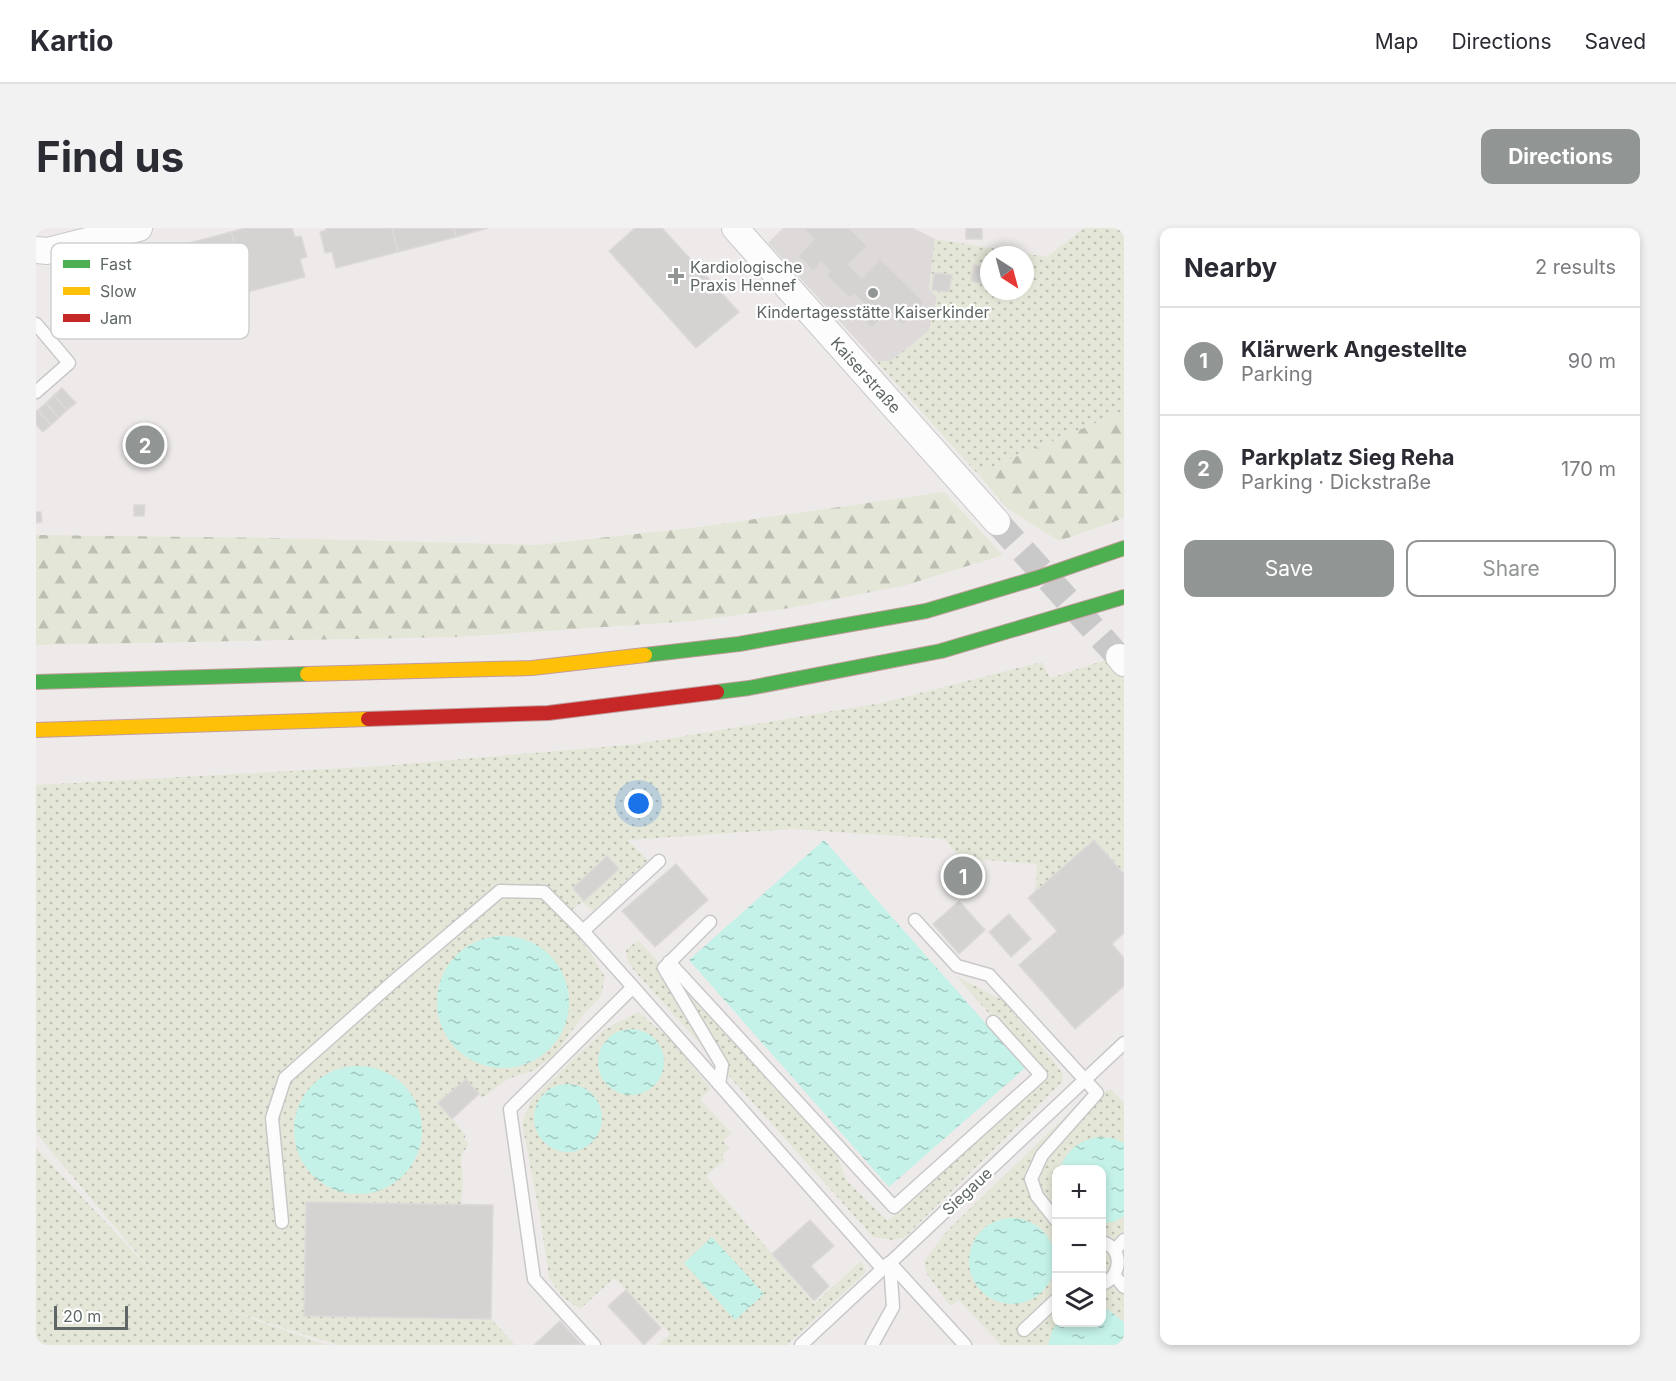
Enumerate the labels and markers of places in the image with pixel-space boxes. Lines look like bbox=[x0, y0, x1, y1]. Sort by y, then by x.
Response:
place label: Kardiologische Praxis Hennef bbox=[690, 257, 802, 295]
marker: Kardiologische Praxis Hennef bbox=[667, 267, 685, 285]
marker: Kindertagesstätte Kaiserkinder bbox=[866, 286, 880, 300]
place label: Kindertagesstätte Kaiserkinder bbox=[756, 302, 990, 322]
pin: 2 bbox=[126, 422, 164, 468]
pin: 1 bbox=[944, 854, 982, 898]

